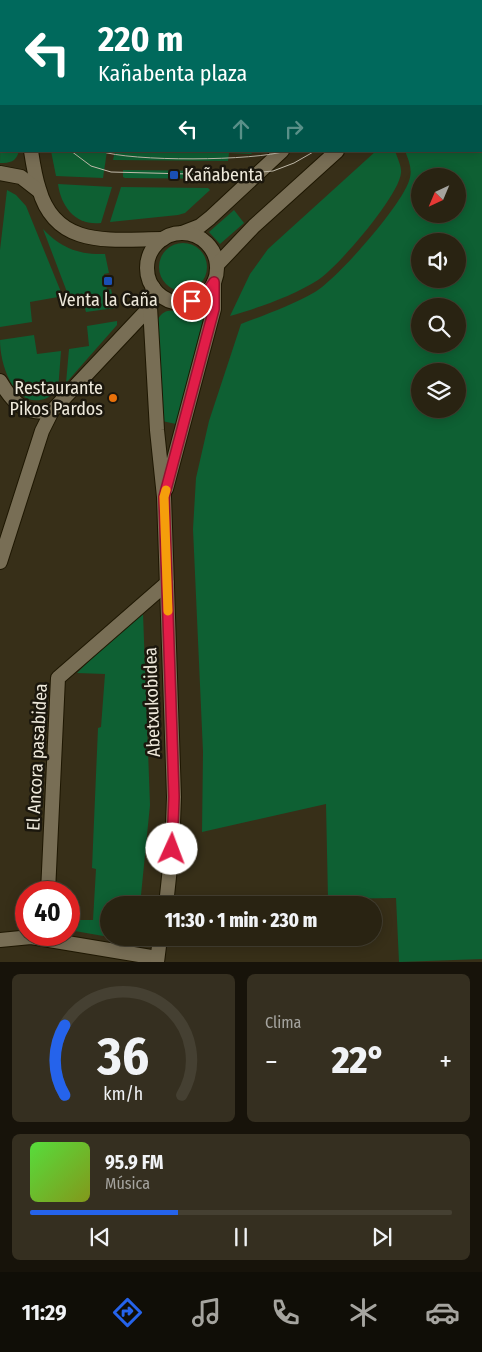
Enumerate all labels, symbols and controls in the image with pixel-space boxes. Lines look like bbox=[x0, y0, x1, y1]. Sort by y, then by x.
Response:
text: 220 m bbox=[98, 18, 184, 60]
icon: left bbox=[15, 20, 80, 85]
text: Kañabenta plaza bbox=[98, 60, 247, 87]
icon: left bbox=[174, 115, 202, 143]
icon: ahead bbox=[227, 115, 255, 143]
icon: right bbox=[280, 115, 308, 143]
place label: Kañabenta bbox=[184, 164, 263, 186]
north arrow bbox=[411, 168, 466, 222]
map controls bbox=[411, 168, 466, 418]
marker: Kañabenta bbox=[168, 169, 180, 181]
button: sound bbox=[411, 233, 466, 288]
marker: Venta la Caña bbox=[102, 275, 114, 287]
pin bbox=[171, 280, 213, 322]
icon: arrive bbox=[178, 287, 206, 315]
place label: Venta la Caña bbox=[58, 289, 158, 311]
button: search bbox=[411, 298, 466, 353]
button: layers bbox=[411, 363, 466, 418]
place label: Restaurante Pikos Pardos bbox=[10, 377, 103, 420]
marker: Restaurante Pikos Pardos bbox=[107, 392, 119, 404]
street label: Abetxukobidea bbox=[139, 646, 165, 757]
street label: El Ancora pasabidea bbox=[22, 683, 52, 831]
position arrow bbox=[145, 822, 197, 874]
speed limit sign: 40 bbox=[15, 881, 80, 946]
text: 11:30 · 1 min · 230 m bbox=[165, 909, 317, 932]
text: Clima bbox=[265, 1013, 301, 1032]
text: 36 bbox=[97, 1025, 149, 1088]
text: 22° bbox=[332, 1037, 385, 1083]
text: − bbox=[265, 1045, 278, 1078]
text: + bbox=[439, 1045, 452, 1078]
text: km/h bbox=[104, 1083, 143, 1105]
text: 95.9 FM bbox=[105, 1151, 163, 1174]
text: Música bbox=[105, 1174, 150, 1193]
icon: previous bbox=[86, 1223, 114, 1251]
icon: pause bbox=[227, 1223, 255, 1251]
icon: next bbox=[368, 1223, 396, 1251]
icon: directions bbox=[110, 1295, 145, 1330]
icon: music bbox=[189, 1295, 224, 1330]
icon: phone bbox=[268, 1295, 303, 1330]
icon: climate bbox=[346, 1295, 381, 1330]
icon: car bbox=[425, 1295, 460, 1330]
text: 11:29 bbox=[22, 1299, 67, 1326]

